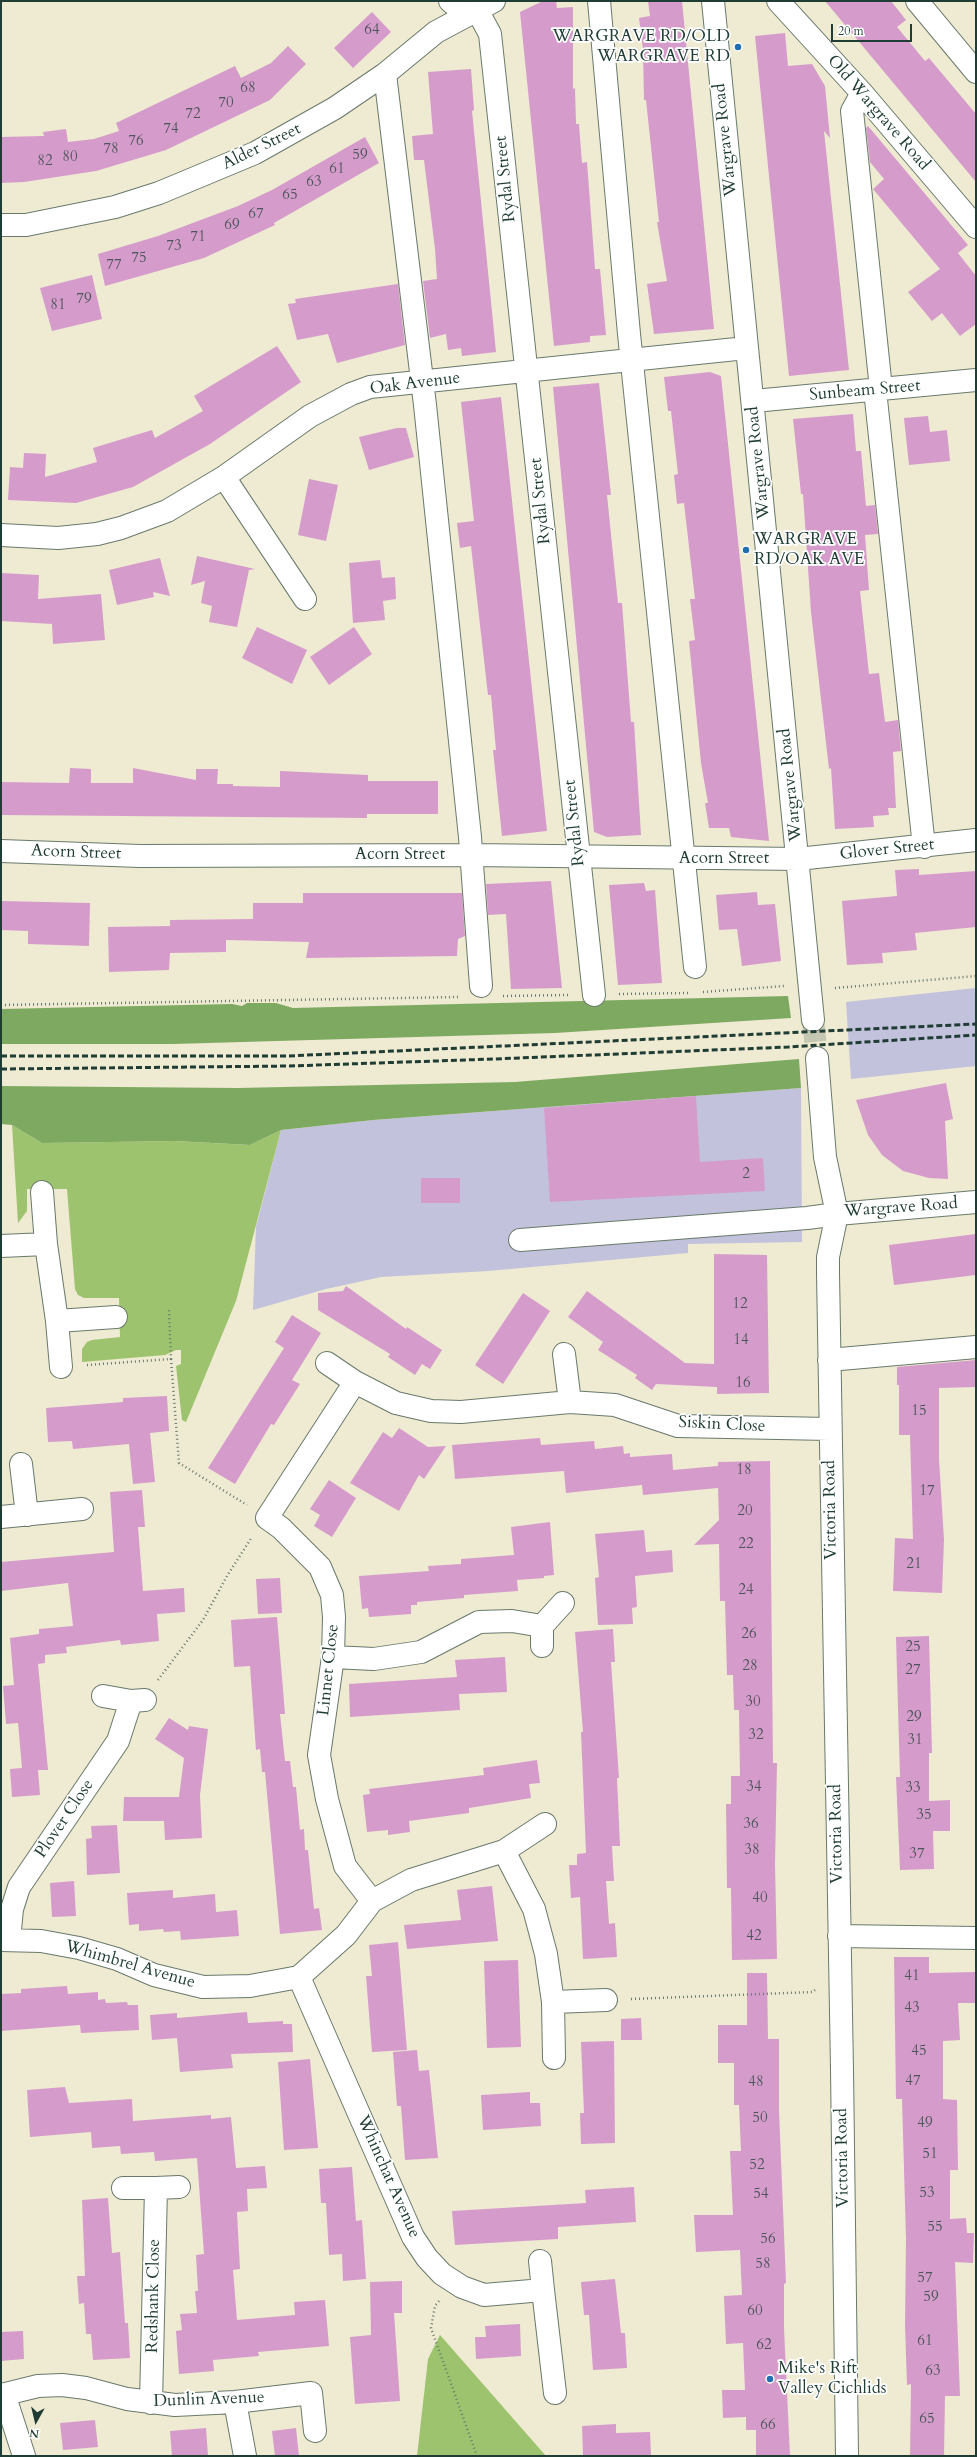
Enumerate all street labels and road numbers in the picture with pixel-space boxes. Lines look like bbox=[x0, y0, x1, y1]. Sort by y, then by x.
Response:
street label: Old Wargrave Road bbox=[822, 51, 934, 175]
street label: Wargrave Road bbox=[710, 82, 742, 198]
street label: Alder Street bbox=[219, 119, 305, 175]
street label: Rydal Street bbox=[491, 135, 521, 223]
street label: Oak Avenue bbox=[369, 368, 461, 400]
street label: Sunbeam Street bbox=[809, 376, 921, 406]
street label: Wargrave Road bbox=[743, 405, 775, 521]
street label: Rydal Street bbox=[526, 457, 556, 545]
street label: Wargrave Road bbox=[775, 727, 807, 843]
street label: Rydal Street bbox=[560, 779, 590, 867]
street label: Glover Street bbox=[839, 835, 935, 865]
street label: Acorn Street bbox=[30, 841, 122, 865]
street label: Acorn Street bbox=[355, 845, 445, 865]
street label: Acorn Street bbox=[679, 849, 769, 869]
street label: Wargrave Road bbox=[844, 1194, 958, 1222]
street label: Siskin Close bbox=[678, 1413, 766, 1437]
street label: Victoria Road bbox=[820, 1460, 842, 1560]
street label: Linnet Close bbox=[314, 1623, 344, 1717]
street label: Plover Close bbox=[31, 1776, 99, 1862]
street label: Victoria Road bbox=[826, 1784, 848, 1884]
street label: Whimbrel Avenue bbox=[63, 1937, 197, 1993]
street label: Victoria Road bbox=[832, 2108, 854, 2208]
street label: Whinchat Avenue bbox=[352, 2113, 424, 2241]
street label: Redshank Close bbox=[143, 2239, 165, 2353]
street label: Dunlin Avenue bbox=[153, 2388, 265, 2412]

